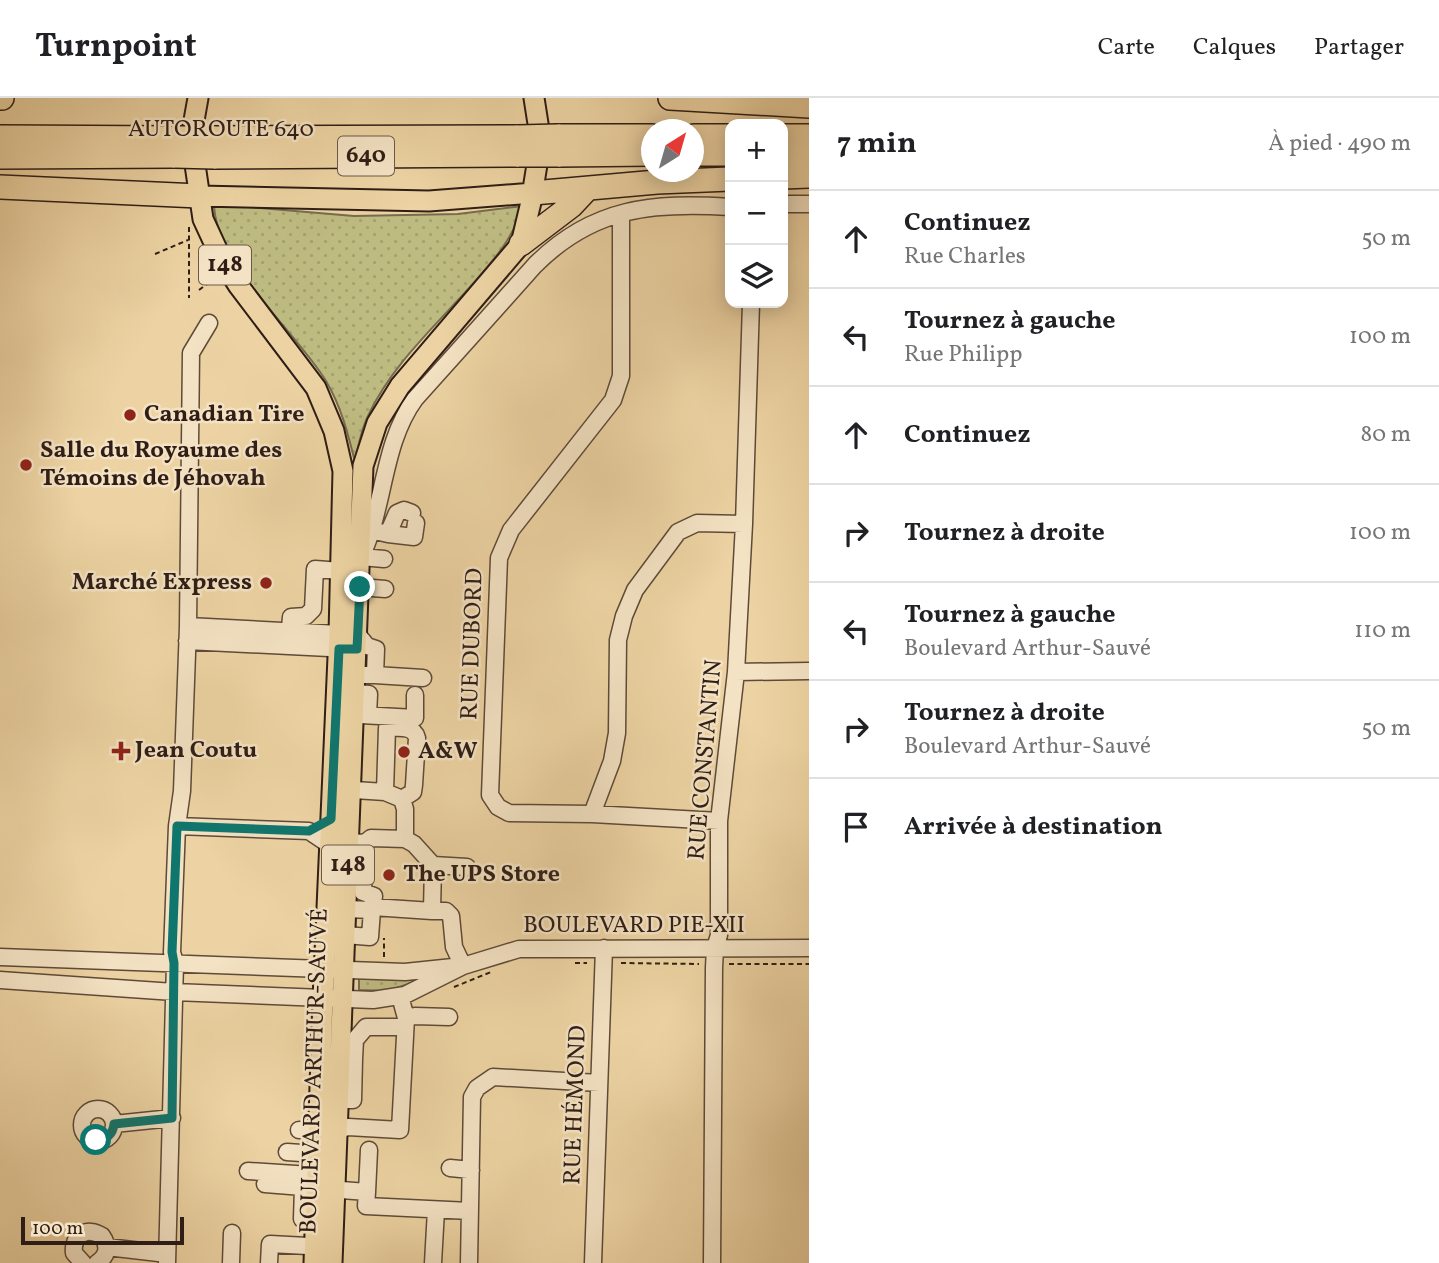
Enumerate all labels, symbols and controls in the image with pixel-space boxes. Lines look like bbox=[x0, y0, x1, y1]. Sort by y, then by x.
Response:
text: Turnpoint bbox=[35, 25, 197, 71]
text: Carte bbox=[1098, 31, 1155, 65]
text: Calques bbox=[1193, 31, 1276, 65]
text: Partager bbox=[1314, 31, 1404, 65]
street label: AUTOROUTE 640 bbox=[128, 113, 314, 147]
north arrow bbox=[641, 119, 704, 182]
map controls bbox=[725, 119, 788, 308]
button: + bbox=[725, 119, 788, 182]
text: 7 min bbox=[837, 123, 917, 165]
text: À pied · 490 m bbox=[1268, 128, 1411, 160]
road number: 640 bbox=[338, 137, 394, 176]
button: − bbox=[725, 182, 788, 245]
text: Continuez bbox=[904, 205, 1030, 241]
icon: ahead bbox=[837, 220, 875, 258]
text: 50 m bbox=[1362, 223, 1411, 255]
text: Rue Charles bbox=[904, 241, 1026, 273]
button: layers bbox=[725, 245, 788, 308]
road number: 148 bbox=[199, 246, 251, 284]
text: Tournez à gauche bbox=[904, 303, 1116, 339]
icon: left bbox=[837, 318, 875, 356]
text: 100 m bbox=[1349, 321, 1411, 353]
text: Rue Philipp bbox=[904, 339, 1022, 371]
place label: Canadian Tire bbox=[144, 398, 305, 432]
marker: Canadian Tire bbox=[122, 407, 138, 423]
icon: ahead bbox=[837, 416, 875, 454]
text: Continuez bbox=[904, 417, 1030, 453]
text: 80 m bbox=[1361, 419, 1411, 451]
place label: Salle du Royaume des Témoins de Jéhovah bbox=[40, 434, 282, 496]
marker: Salle du Royaume des Témoins de Jéhovah bbox=[18, 457, 34, 473]
icon: right bbox=[837, 514, 875, 552]
text: Tournez à droite bbox=[904, 515, 1105, 551]
text: 100 m bbox=[1349, 517, 1411, 549]
place label: Marché Express bbox=[72, 566, 252, 600]
street label: RUE DUBORD bbox=[453, 567, 493, 721]
route end bbox=[344, 571, 375, 602]
marker: Marché Express bbox=[258, 575, 274, 591]
text: Tournez à gauche bbox=[904, 597, 1116, 633]
icon: left bbox=[837, 612, 875, 650]
text: 110 m bbox=[1354, 615, 1411, 647]
text: Boulevard Arthur-Sauvé bbox=[904, 633, 1151, 665]
street label: RUE CONSTANTIN bbox=[680, 658, 732, 862]
text: Tournez à droite bbox=[904, 695, 1105, 731]
icon: right bbox=[837, 710, 875, 748]
text: 50 m bbox=[1362, 713, 1411, 745]
text: Boulevard Arthur-Sauvé bbox=[904, 731, 1151, 763]
place label: Jean Coutu bbox=[134, 734, 257, 768]
place label: A&W bbox=[418, 735, 478, 769]
marker: Jean Coutu bbox=[113, 743, 129, 759]
marker: A&W bbox=[396, 744, 412, 760]
icon: arrive bbox=[837, 808, 875, 846]
text: Arrivée à destination bbox=[904, 809, 1163, 845]
road number: 148 bbox=[322, 846, 374, 884]
place label: The UPS Store bbox=[403, 858, 560, 892]
marker: The UPS Store bbox=[381, 867, 397, 883]
street label: BOULEVARD ARTHUR-SAUVÉ bbox=[292, 907, 338, 1235]
street label: BOULEVARD PIE-XII bbox=[523, 909, 745, 943]
street label: RUE HÉMOND bbox=[556, 1025, 596, 1185]
route start bbox=[80, 1124, 111, 1155]
scale bar bbox=[21, 1214, 184, 1246]
text: 100 m bbox=[32, 1216, 83, 1242]

